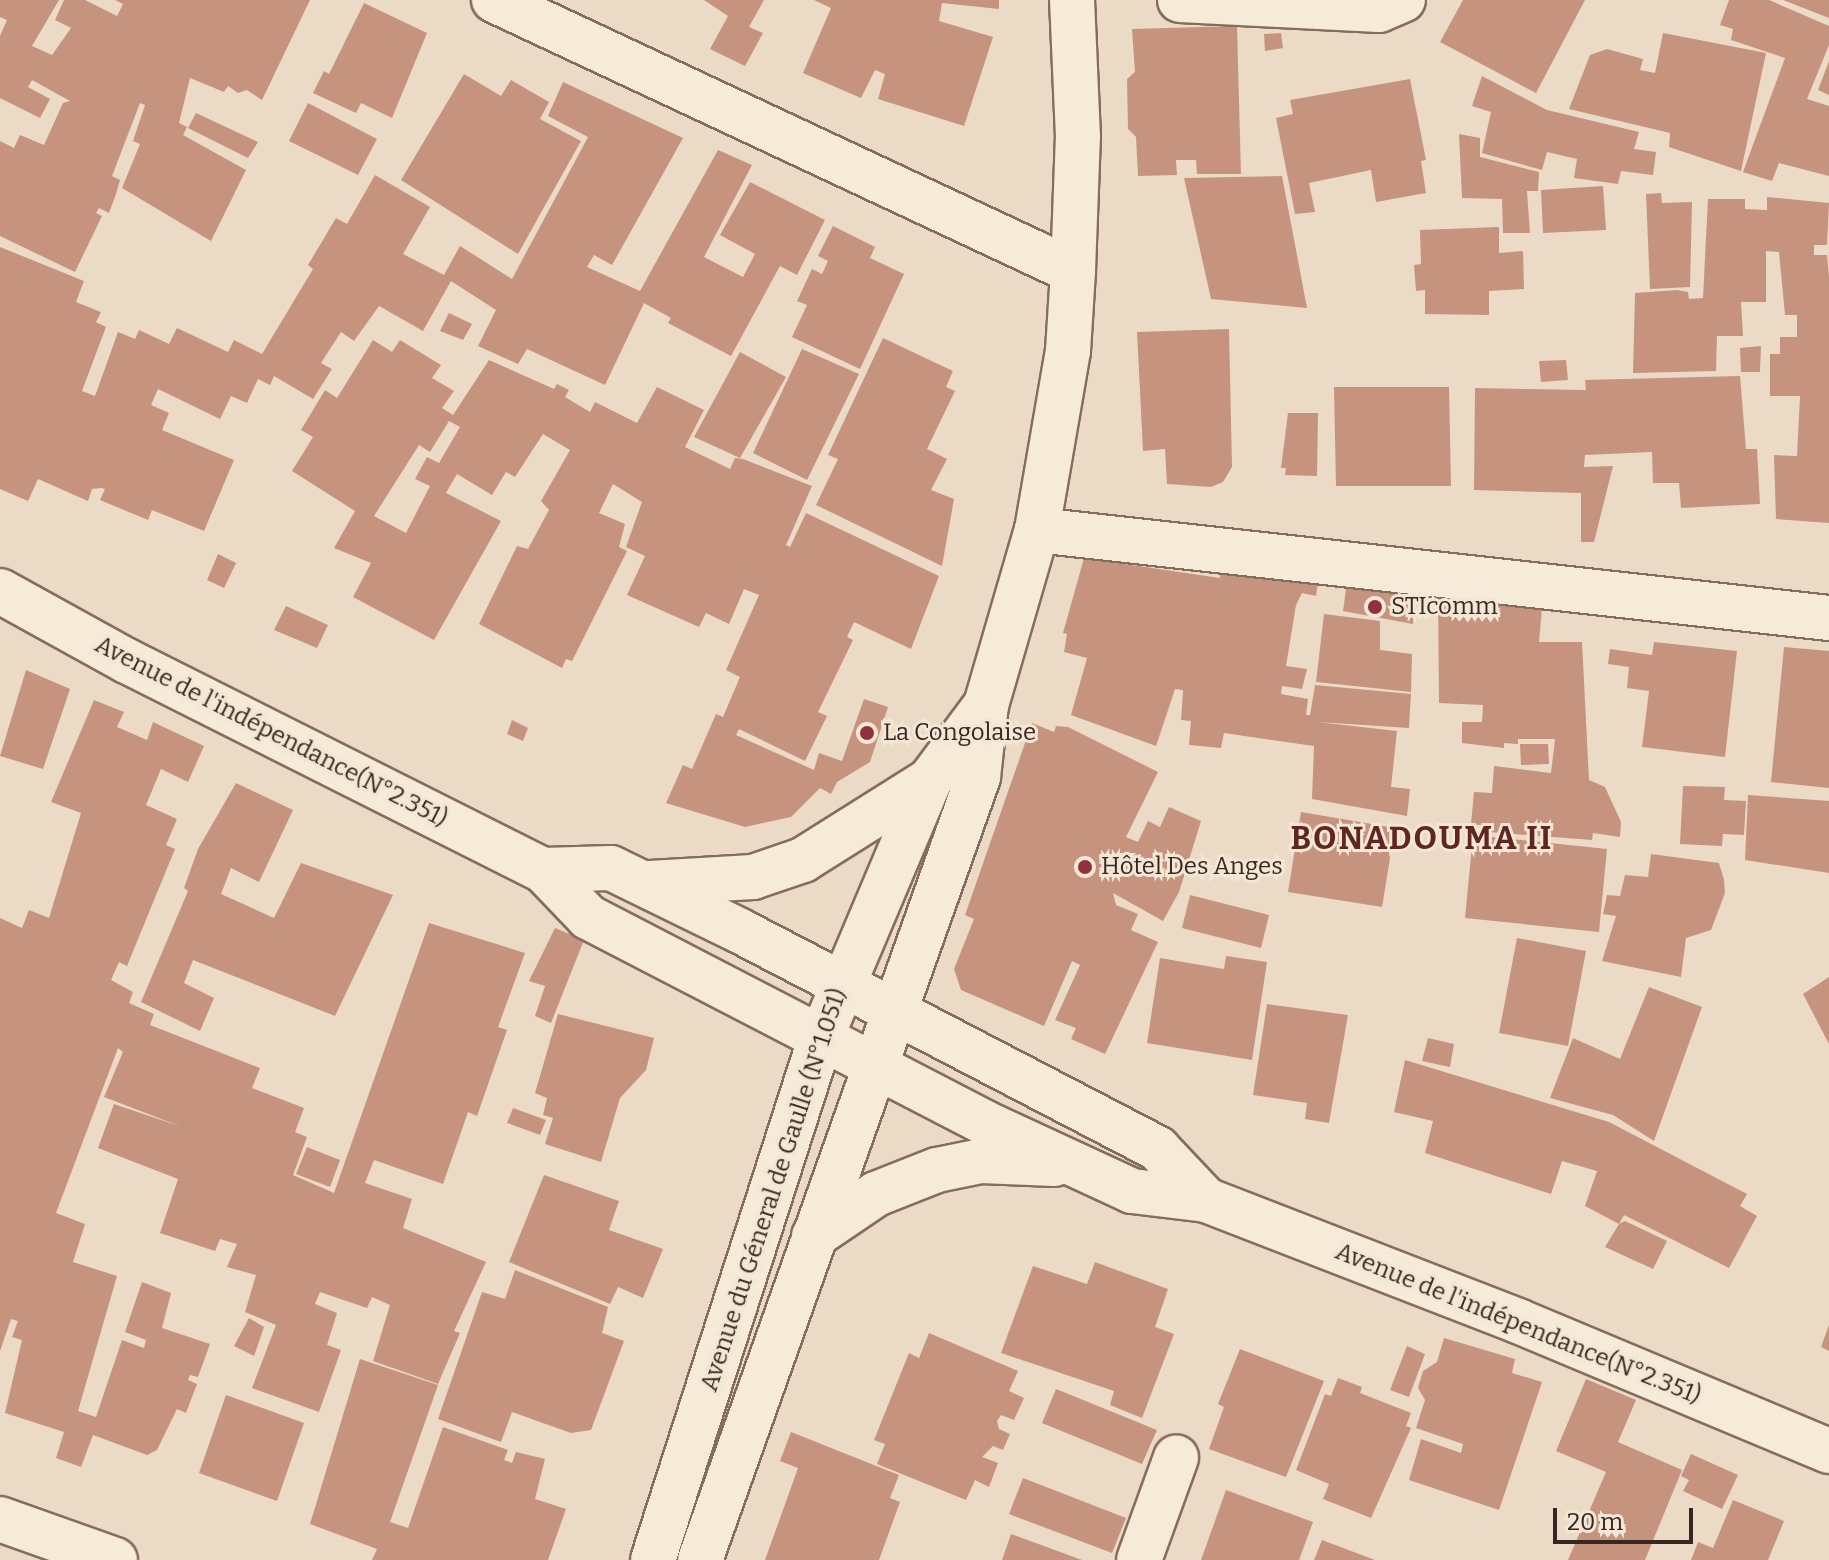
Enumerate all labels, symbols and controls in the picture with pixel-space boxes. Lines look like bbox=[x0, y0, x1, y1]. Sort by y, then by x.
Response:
place label: STIcomm bbox=[1391, 593, 1498, 621]
marker: STIcomm bbox=[1366, 598, 1384, 616]
street label: Avenue de l'indépendance(N°2.351) bbox=[90, 630, 452, 834]
place label: La Congolaise bbox=[883, 719, 1036, 747]
marker: La Congolaise bbox=[858, 724, 876, 742]
district label: BONADOUMA II bbox=[1291, 819, 1553, 857]
place label: Hôtel Des Anges bbox=[1101, 853, 1283, 881]
marker: Hôtel Des Anges bbox=[1076, 858, 1094, 876]
street label: Avenue du Géneral de Gaulle (N°1.051) bbox=[695, 985, 853, 1395]
street label: Avenue de l'indépendance(N°2.351) bbox=[1331, 1237, 1705, 1411]
scale bar bbox=[1557, 1492, 1697, 1542]
text: 20 m bbox=[1567, 1508, 1623, 1536]

